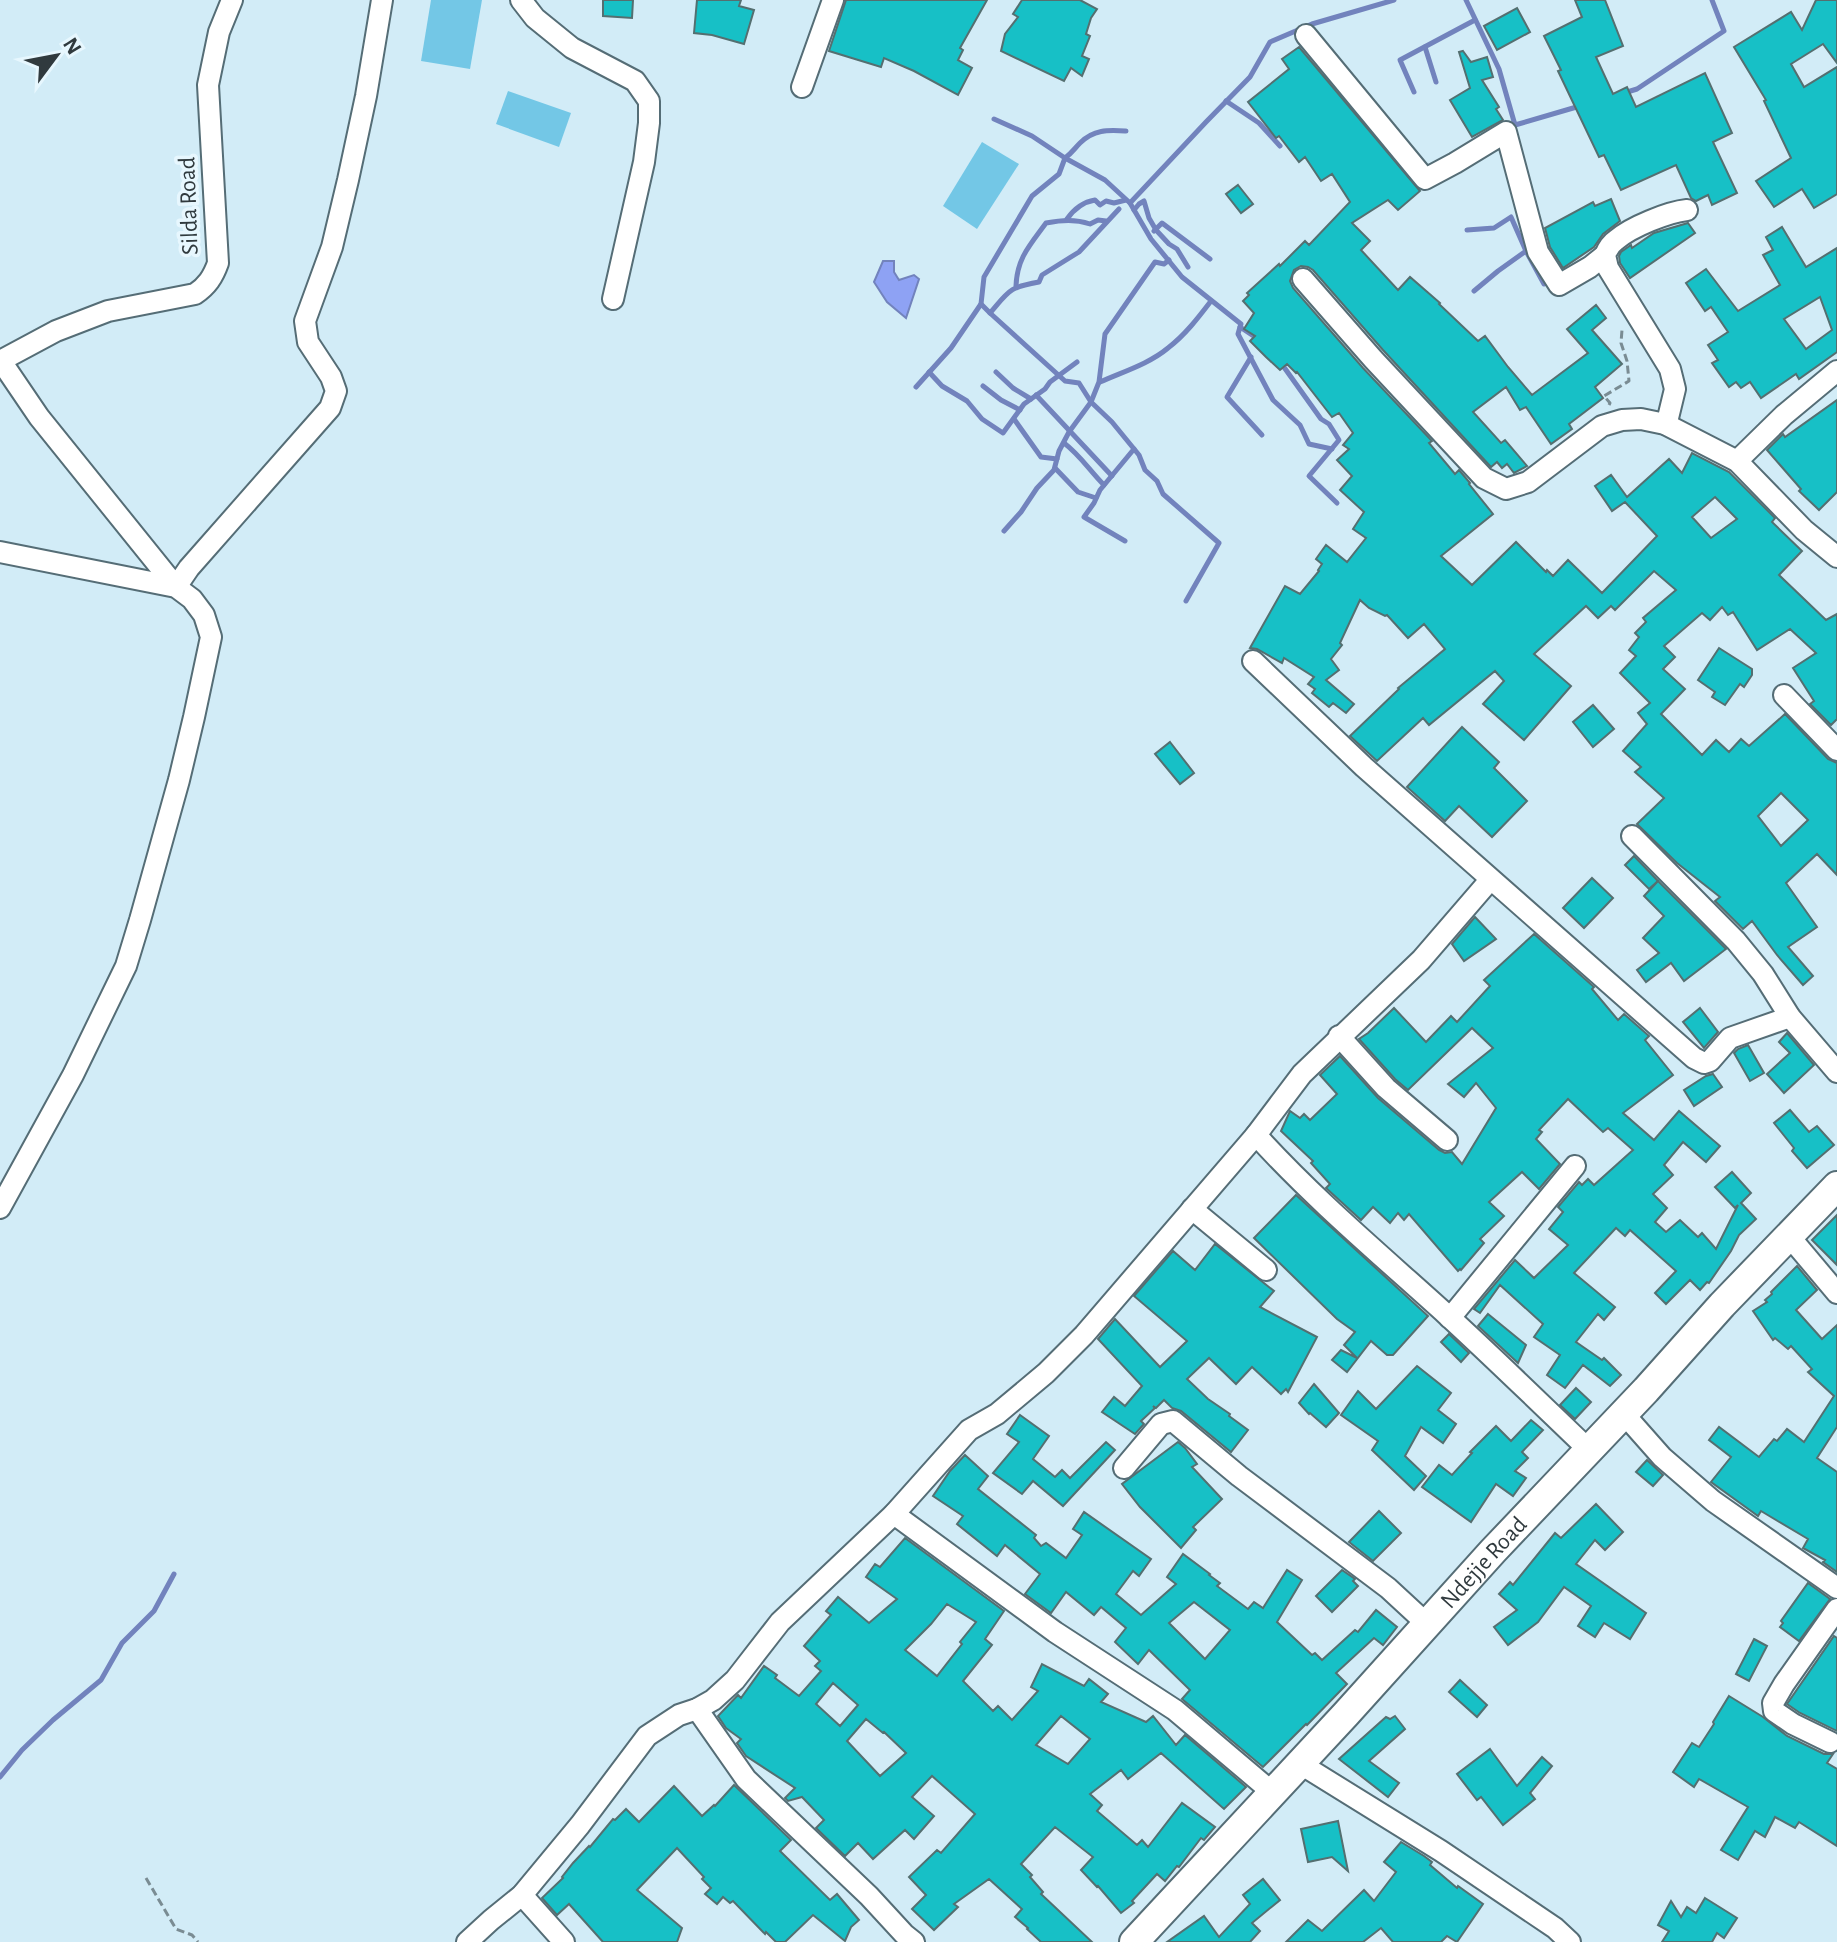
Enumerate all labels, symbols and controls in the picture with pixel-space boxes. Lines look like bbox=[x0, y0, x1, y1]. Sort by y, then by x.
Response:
north arrow bbox=[16, 16, 96, 96]
text: N bbox=[59, 34, 85, 58]
street label: Silda Road bbox=[175, 156, 203, 255]
street label: Ndejje Road bbox=[1436, 1512, 1532, 1613]

